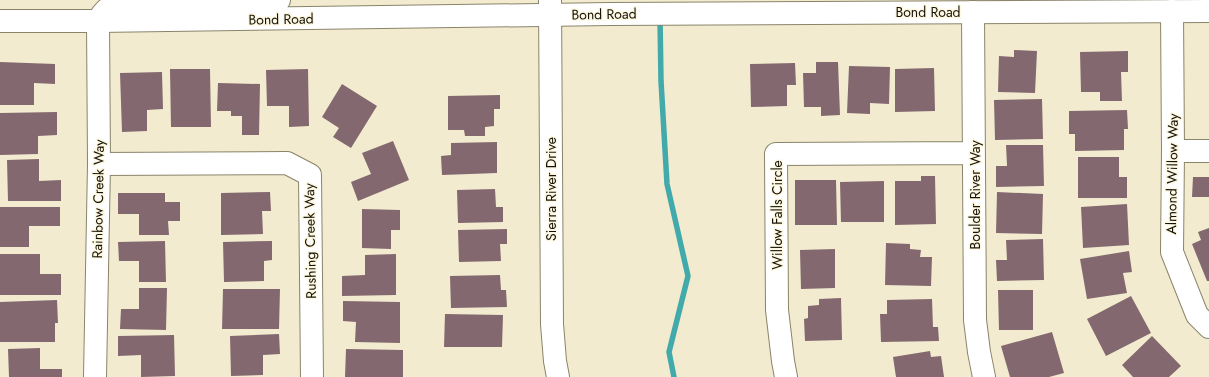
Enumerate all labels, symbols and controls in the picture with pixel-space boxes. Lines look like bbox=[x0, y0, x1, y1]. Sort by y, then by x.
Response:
street label: Bond Road bbox=[895, 2, 961, 22]
street label: Bond Road bbox=[571, 3, 637, 25]
street label: Bond Road bbox=[248, 8, 314, 30]
street label: Almond Willow Way bbox=[1161, 113, 1183, 235]
street label: Sierra River Drive bbox=[541, 137, 561, 241]
street label: Rainbow Creek Way bbox=[87, 139, 109, 259]
street label: Boulder River Way bbox=[965, 140, 985, 250]
street label: Willow Falls Circle bbox=[767, 160, 787, 270]
street label: Rushing Creek Way bbox=[299, 182, 321, 299]

